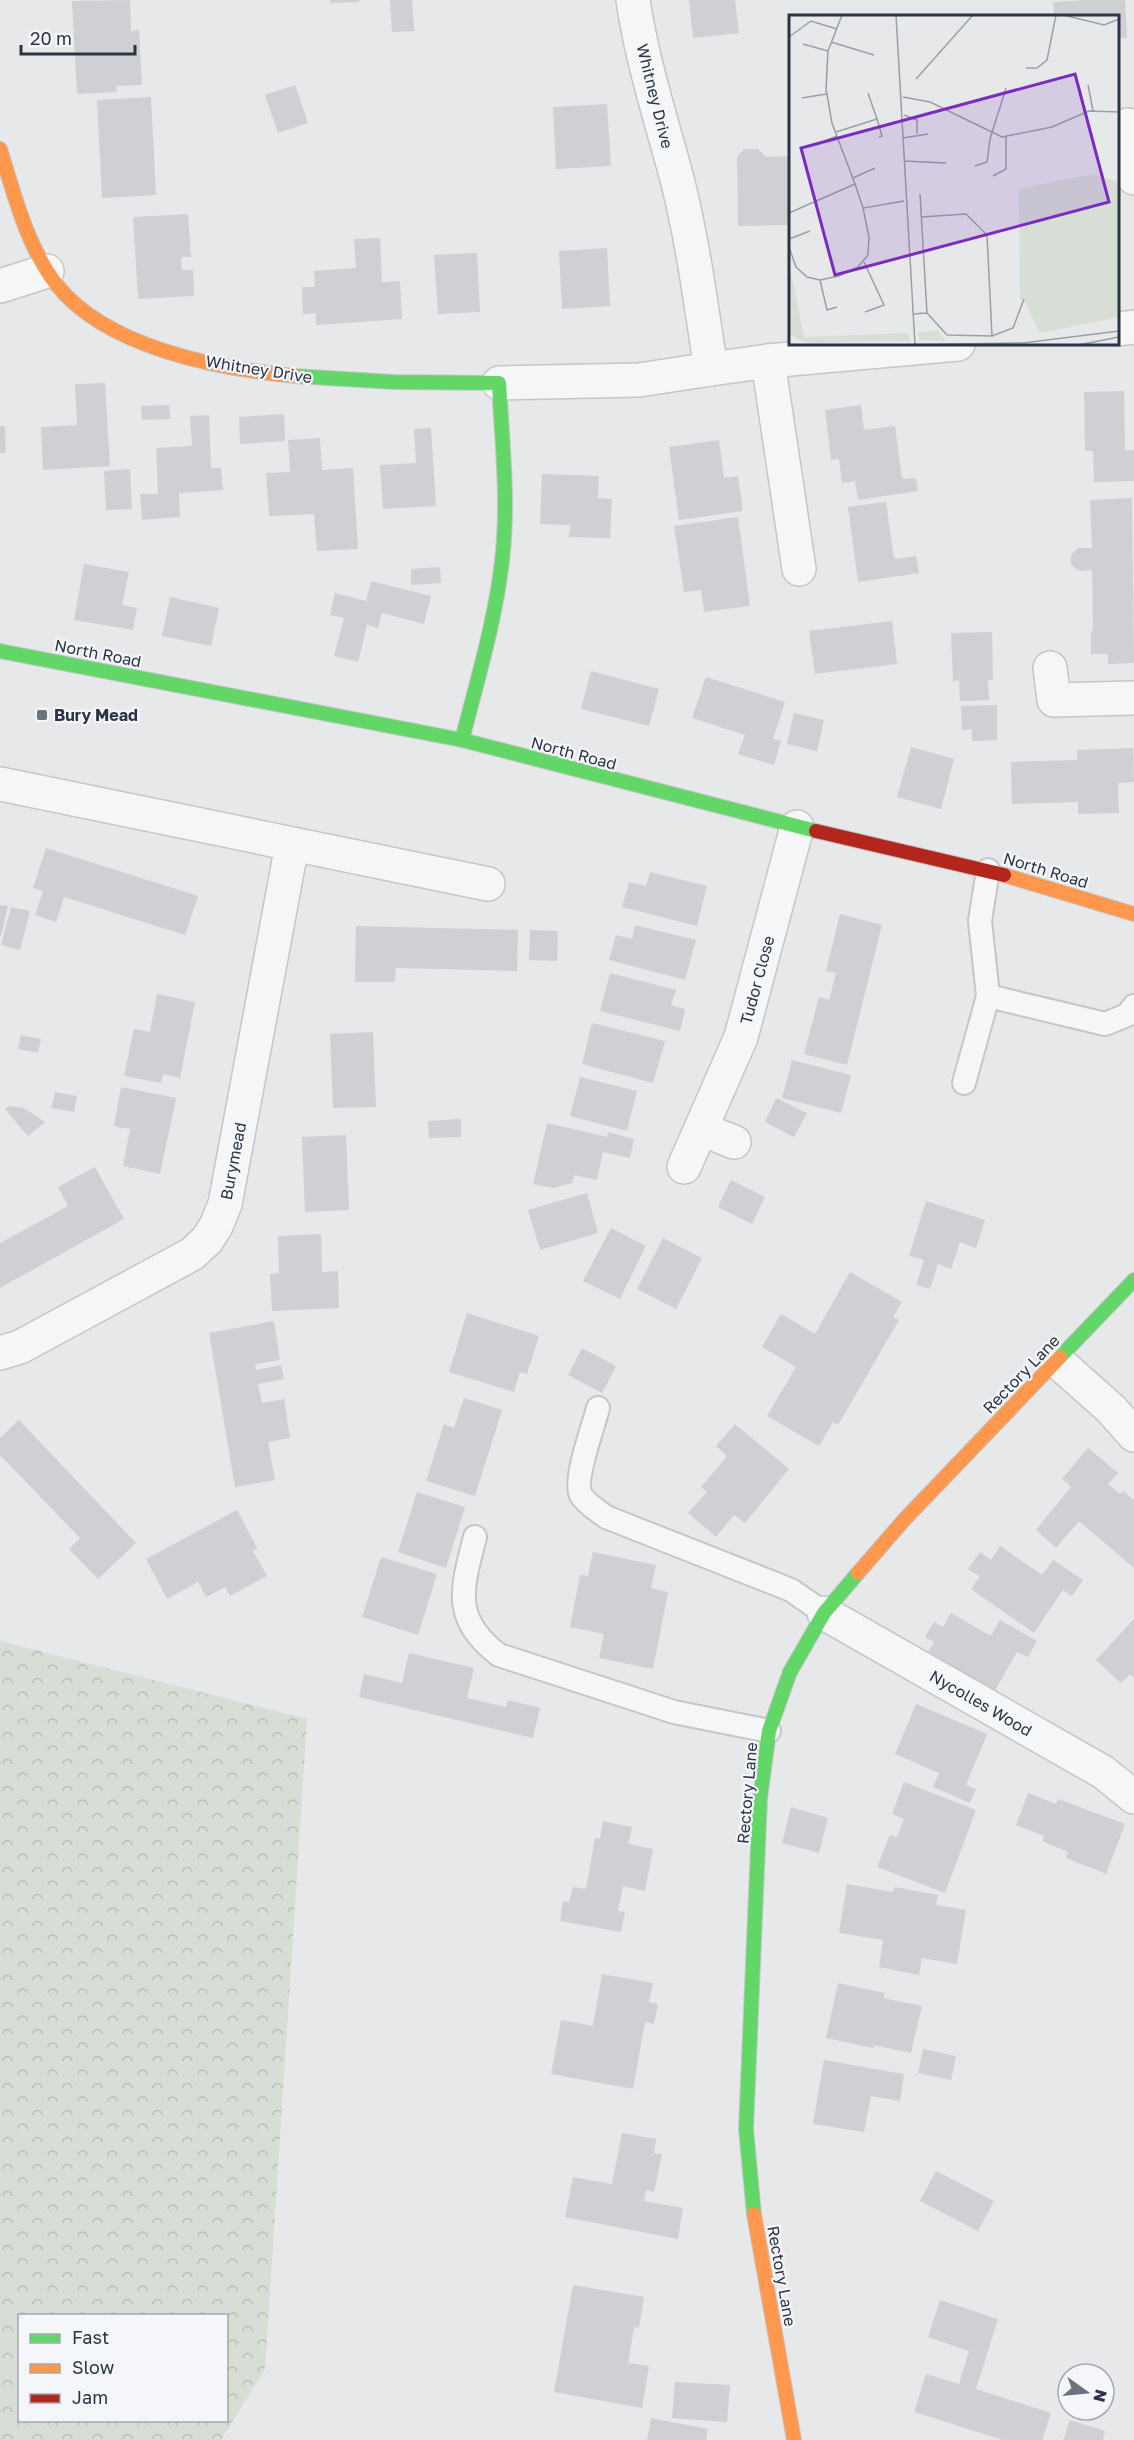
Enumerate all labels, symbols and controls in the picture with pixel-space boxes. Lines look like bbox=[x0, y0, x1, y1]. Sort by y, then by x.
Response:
inset map bbox=[789, 15, 1119, 345]
scale bar bbox=[21, 18, 135, 56]
text: 20 m bbox=[30, 27, 72, 49]
street label: Whitney Drive bbox=[632, 42, 678, 150]
street label: Whitney Drive bbox=[204, 351, 314, 387]
street label: North Road bbox=[53, 635, 143, 671]
place label: Bury Mead bbox=[54, 705, 138, 725]
marker: Bury Mead bbox=[35, 708, 49, 722]
street label: North Road bbox=[529, 732, 619, 774]
street label: North Road bbox=[1001, 848, 1091, 892]
street label: Tudor Close bbox=[736, 933, 778, 1027]
street label: Burymead bbox=[216, 1121, 250, 1201]
street label: Rectory Lane bbox=[978, 1330, 1064, 1418]
street label: Nycolles Wood bbox=[926, 1666, 1036, 1740]
street label: Rectory Lane bbox=[733, 1741, 761, 1845]
street label: Rectory Lane bbox=[763, 2224, 801, 2328]
legend bbox=[18, 2314, 228, 2422]
text: Fast bbox=[72, 2326, 109, 2348]
text: Slow bbox=[72, 2356, 115, 2378]
north arrow bbox=[1056, 2362, 1116, 2422]
text: Jam bbox=[72, 2386, 108, 2408]
text: N bbox=[1089, 2387, 1112, 2404]

